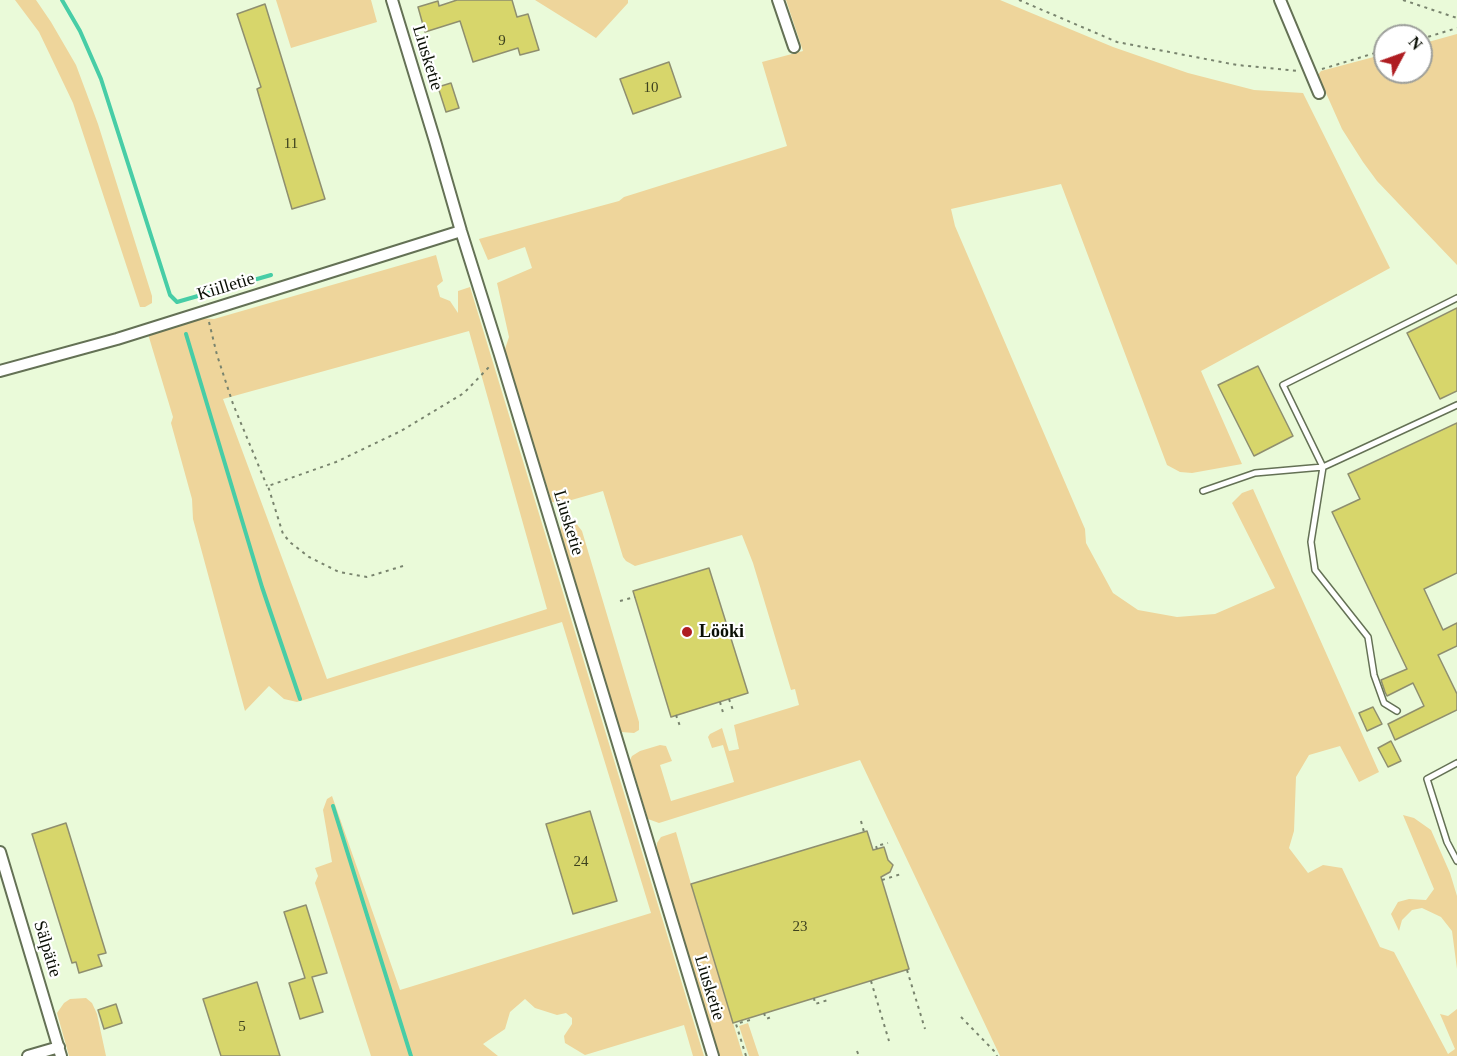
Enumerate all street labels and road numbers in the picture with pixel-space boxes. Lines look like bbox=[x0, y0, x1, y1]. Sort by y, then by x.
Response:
street label: Liusketie bbox=[407, 23, 447, 93]
street label: Kiilletie bbox=[195, 268, 257, 306]
street label: Liusketie bbox=[548, 488, 588, 558]
street label: Sälpätie bbox=[28, 918, 66, 980]
street label: Liusketie bbox=[689, 953, 729, 1023]

